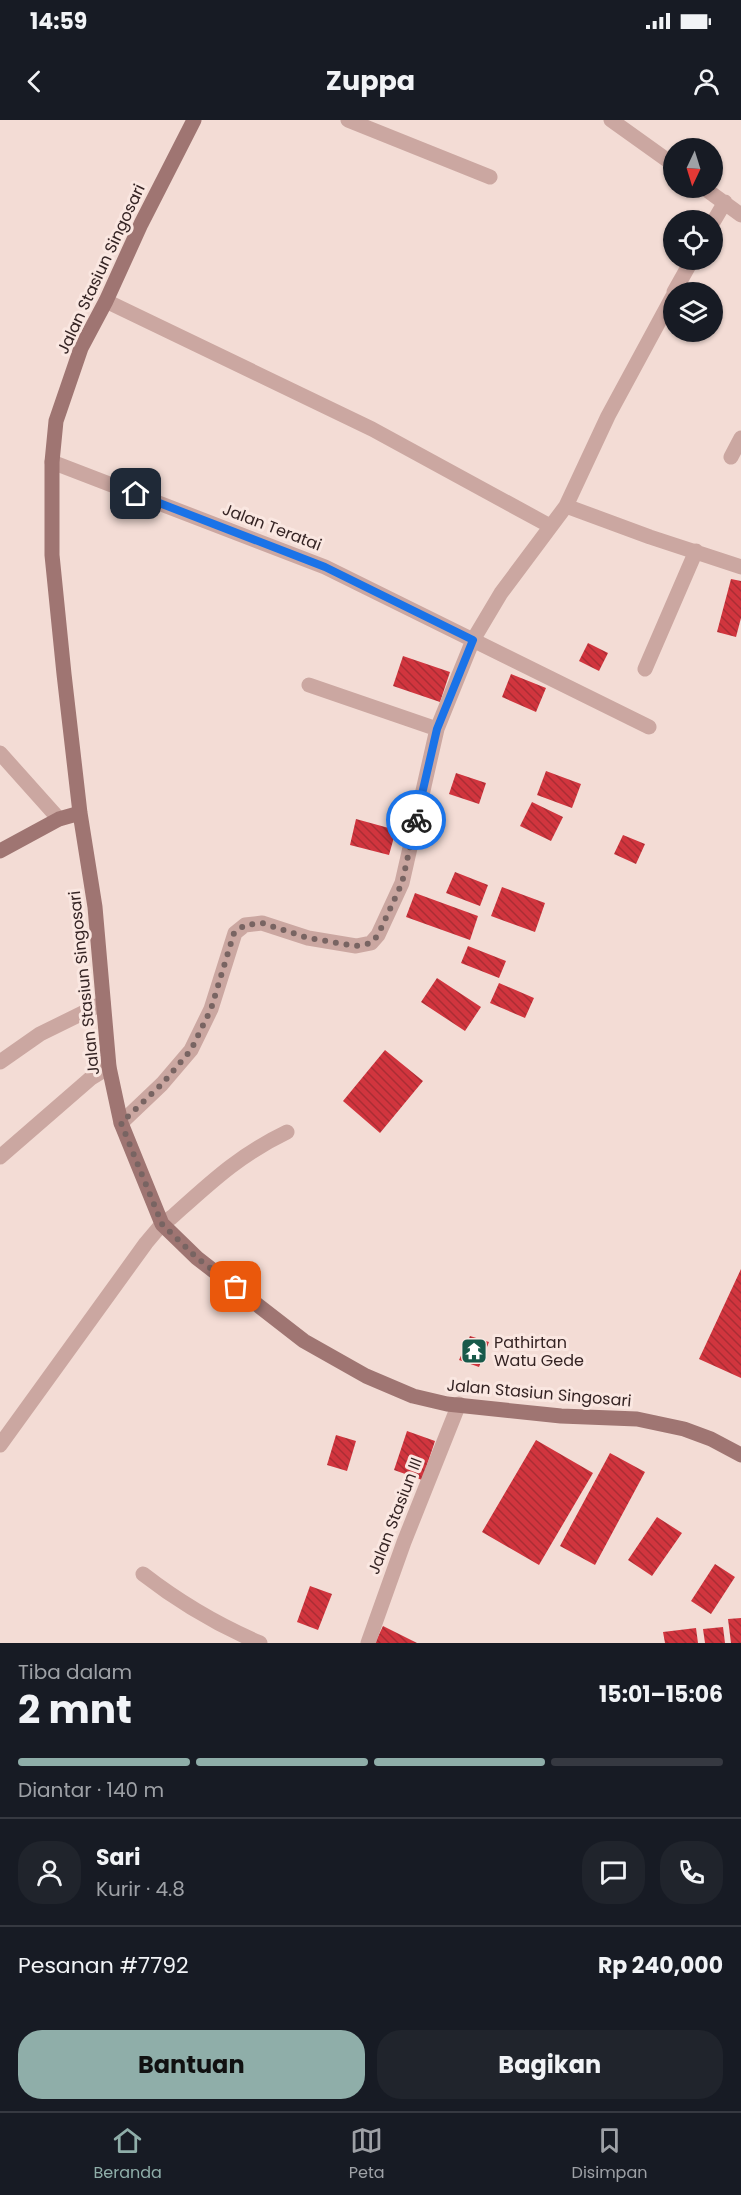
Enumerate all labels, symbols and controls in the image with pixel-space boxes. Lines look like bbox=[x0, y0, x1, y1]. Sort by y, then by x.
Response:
text: 14:59 bbox=[30, 6, 87, 37]
text: Zuppa bbox=[326, 62, 415, 99]
icon: back bbox=[18, 65, 51, 98]
icon: person bbox=[690, 65, 723, 98]
north arrow bbox=[663, 138, 723, 198]
map controls bbox=[663, 138, 723, 342]
street label: Jalan Stasiun Singosari bbox=[51, 180, 151, 358]
button: locate bbox=[663, 210, 723, 270]
button: layers bbox=[663, 282, 723, 342]
pin bbox=[110, 468, 161, 519]
icon: home bbox=[119, 477, 152, 510]
street label: Jalan Teratai bbox=[219, 498, 325, 556]
courier bbox=[386, 790, 446, 850]
icon: bike bbox=[400, 804, 433, 837]
street label: Jalan Stasiun Singosari bbox=[63, 890, 105, 1076]
pin bbox=[210, 1261, 261, 1312]
icon: bag bbox=[219, 1270, 252, 1303]
place label: Pathirtan Watu Gede bbox=[494, 1331, 584, 1372]
temple icon: Pathirtan Watu Gede bbox=[459, 1336, 489, 1366]
street label: Jalan Stasiun Singosari bbox=[446, 1373, 632, 1413]
street label: Jalan Stasiun III bbox=[362, 1454, 428, 1578]
text: Tiba dalam bbox=[18, 1658, 132, 1686]
text: 15:01–15:06 bbox=[599, 1679, 723, 1710]
text: 2 mnt bbox=[18, 1682, 132, 1737]
text: Diantar · 140 m bbox=[18, 1776, 164, 1804]
button: person bbox=[18, 1841, 81, 1904]
button: chat bbox=[582, 1841, 645, 1904]
button: phone bbox=[660, 1841, 723, 1904]
text: Sari bbox=[96, 1842, 140, 1873]
text: Kurir · 4.8 bbox=[96, 1875, 185, 1903]
text: Pesanan #7792 bbox=[18, 1950, 189, 1981]
text: Rp 240,000 bbox=[598, 1950, 723, 1981]
button: Bantuan bbox=[18, 2030, 365, 2099]
button: Bagikan bbox=[377, 2030, 723, 2099]
tab: Beranda bbox=[93, 2124, 162, 2185]
tab: Peta bbox=[349, 2124, 385, 2185]
tab: Disimpan bbox=[572, 2124, 647, 2185]

